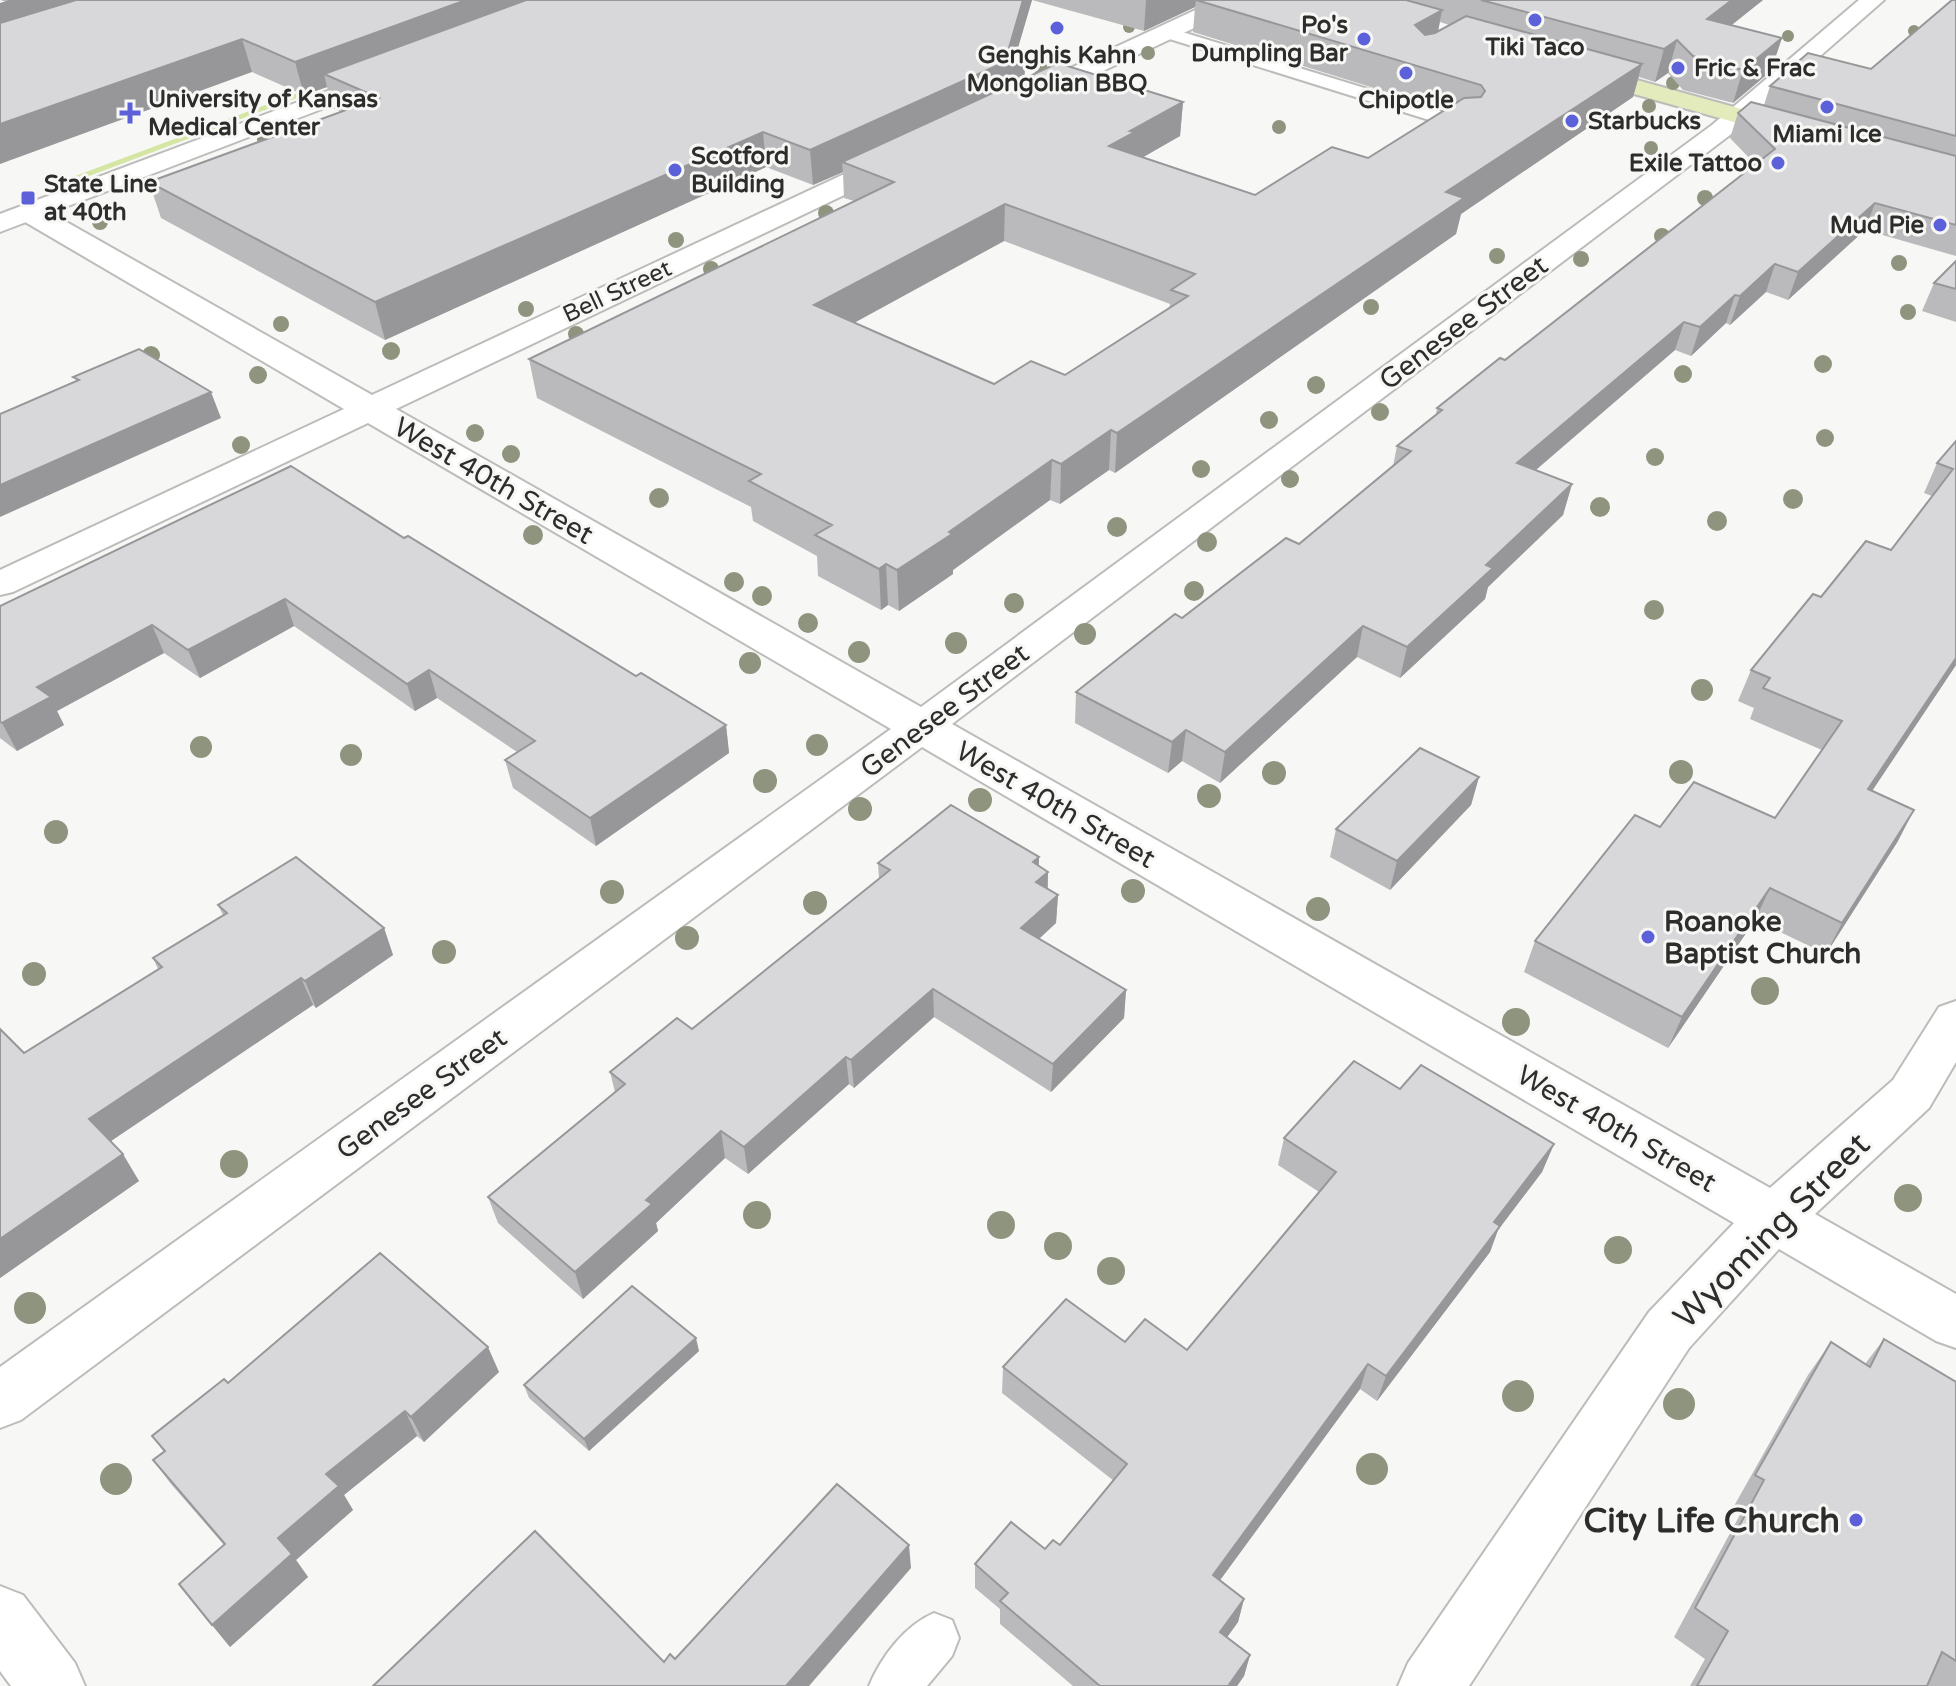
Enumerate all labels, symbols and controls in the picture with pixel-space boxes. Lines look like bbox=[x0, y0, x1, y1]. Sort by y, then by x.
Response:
place label: Po's Dumpling Bar bbox=[1191, 11, 1349, 68]
marker: Tiki Taco bbox=[1526, 11, 1544, 29]
marker: Genghis Kahn Mongolian BBQ bbox=[1048, 19, 1066, 37]
marker: Po's Dumpling Bar bbox=[1355, 30, 1373, 48]
place label: Tiki Taco bbox=[1484, 33, 1585, 62]
place label: Genghis Kahn Mongolian BBQ bbox=[967, 41, 1147, 98]
place label: Fric & Frac bbox=[1694, 54, 1816, 83]
marker: Fric & Frac bbox=[1669, 59, 1687, 77]
marker: Chipotle bbox=[1397, 64, 1415, 82]
place label: University of Kansas Medical Center bbox=[148, 85, 378, 142]
place label: Chipotle bbox=[1358, 86, 1454, 115]
marker: Miami Ice bbox=[1818, 98, 1836, 116]
marker: University of Kansas Medical Center bbox=[119, 102, 141, 124]
place label: Starbucks bbox=[1588, 107, 1701, 136]
marker: Starbucks bbox=[1563, 112, 1581, 130]
place label: Miami Ice bbox=[1772, 120, 1882, 149]
place label: Scotford Building bbox=[691, 142, 789, 199]
place label: Exile Tattoo bbox=[1629, 149, 1762, 178]
marker: Exile Tattoo bbox=[1769, 154, 1787, 172]
marker: Scotford Building bbox=[666, 161, 684, 179]
place label: State Line at 40th bbox=[44, 170, 158, 227]
marker: State Line at 40th bbox=[19, 189, 37, 207]
place label: Mud Pie bbox=[1830, 211, 1924, 240]
marker: Mud Pie bbox=[1931, 216, 1949, 234]
street label: Genesee Street bbox=[1373, 248, 1555, 397]
street label: Bell Street bbox=[558, 254, 676, 329]
street label: West 40th Street bbox=[388, 410, 599, 552]
street label: Genesee Street bbox=[854, 636, 1036, 785]
street label: West 40th Street bbox=[950, 734, 1161, 876]
place label: Roanoke Baptist Church bbox=[1664, 905, 1861, 971]
marker: Roanoke Baptist Church bbox=[1639, 928, 1657, 946]
street label: Genesee Street bbox=[330, 1020, 514, 1167]
street label: West 40th Street bbox=[1511, 1058, 1722, 1200]
street label: Wyoming Street bbox=[1665, 1124, 1879, 1338]
place label: City Life Church bbox=[1584, 1501, 1840, 1542]
marker: City Life Church bbox=[1847, 1511, 1865, 1529]

